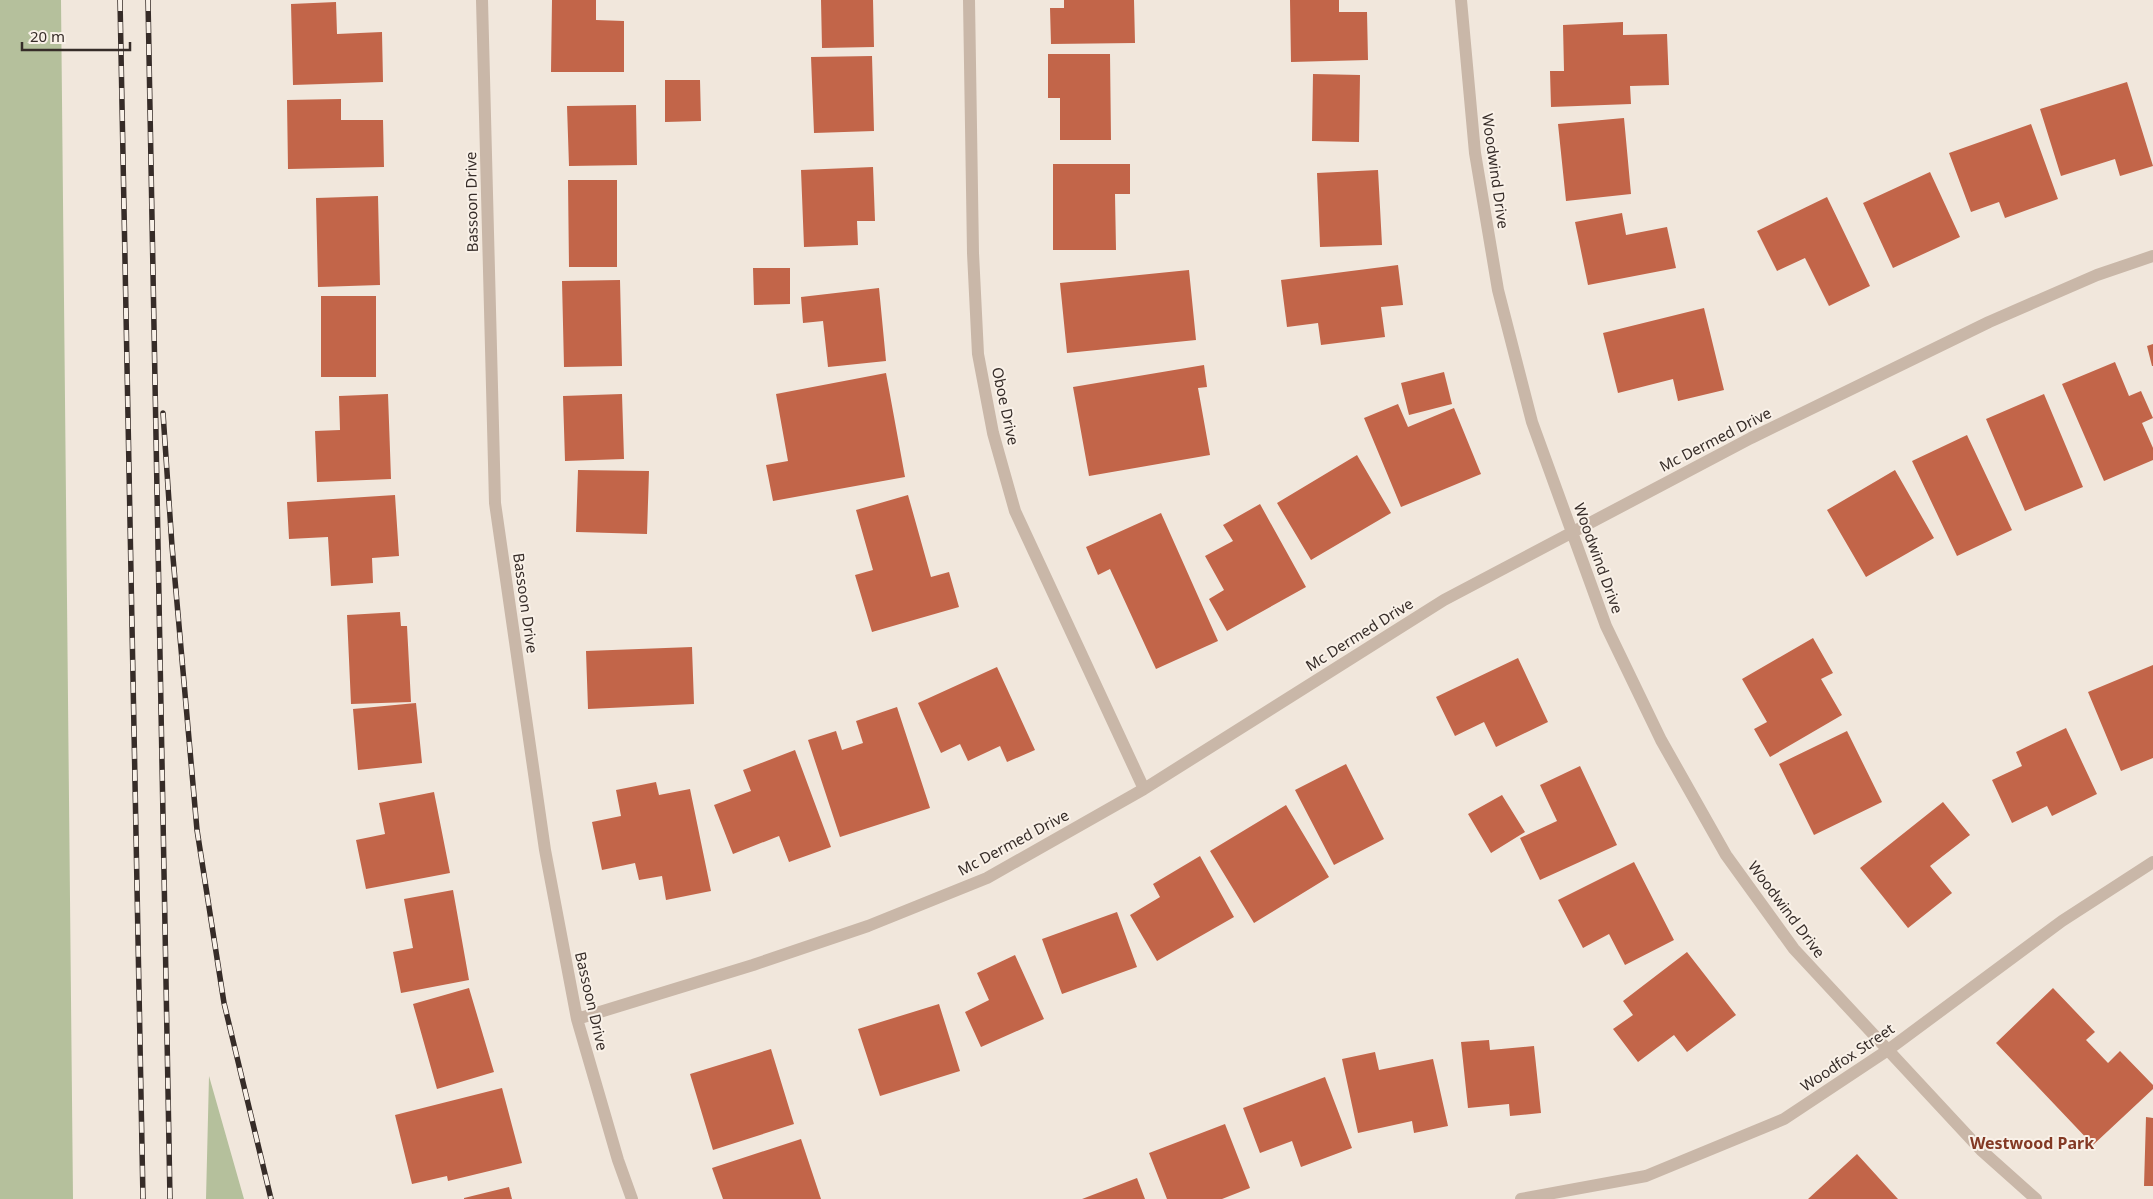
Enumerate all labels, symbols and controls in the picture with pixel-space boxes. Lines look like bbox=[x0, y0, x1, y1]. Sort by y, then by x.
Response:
scale bar bbox=[22, 20, 130, 52]
text: 20 m bbox=[30, 26, 65, 46]
street label: Woodwind Drive bbox=[1478, 112, 1514, 230]
street label: Bassoon Drive bbox=[460, 151, 482, 253]
street label: Oboe Drive bbox=[988, 365, 1024, 447]
street label: Mc Dermed Drive bbox=[1656, 402, 1774, 476]
street label: Woodwind Drive bbox=[1570, 500, 1628, 616]
street label: Bassoon Drive bbox=[509, 552, 543, 654]
street label: Mc Dermed Drive bbox=[1302, 593, 1416, 675]
street label: Mc Dermed Drive bbox=[954, 804, 1072, 880]
street label: Woodwind Drive bbox=[1744, 857, 1830, 961]
street label: Bassoon Drive bbox=[571, 950, 613, 1052]
street label: Woodfox Street bbox=[1796, 1018, 1898, 1096]
district label: Westwood Park bbox=[1970, 1132, 2094, 1154]

